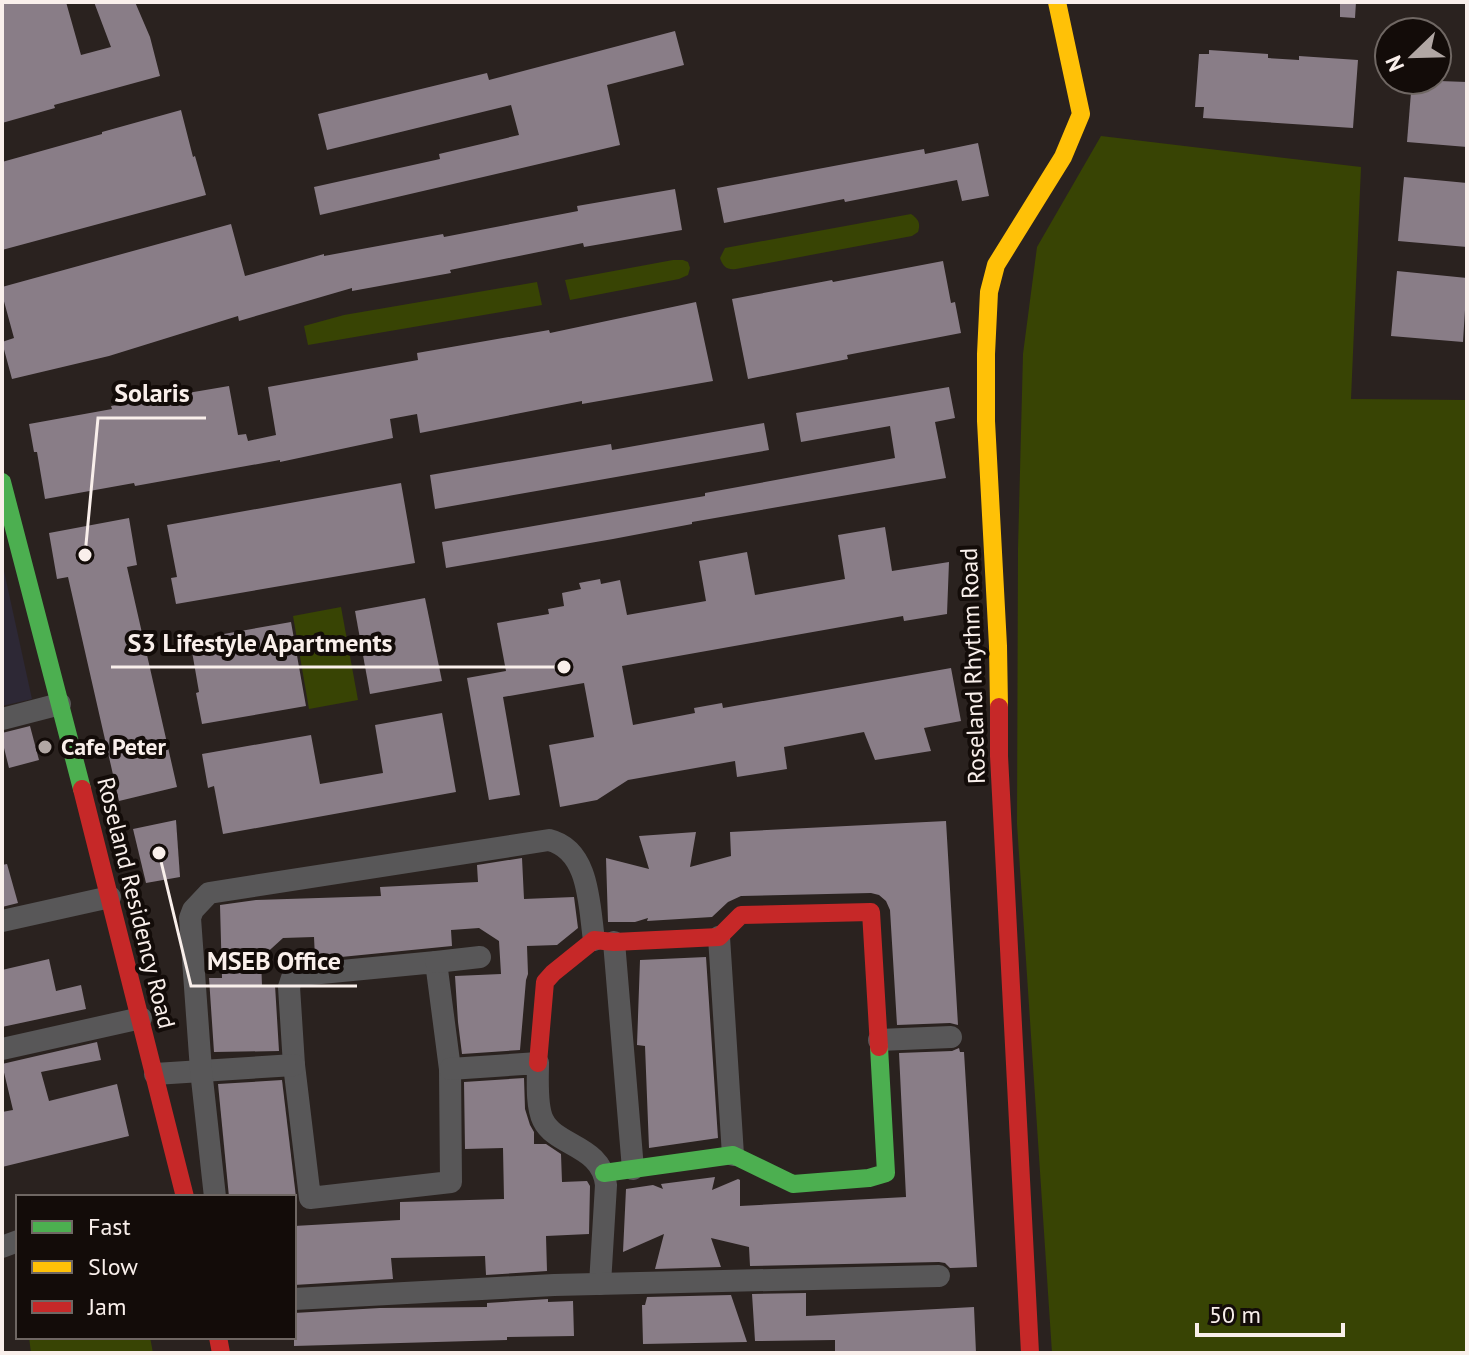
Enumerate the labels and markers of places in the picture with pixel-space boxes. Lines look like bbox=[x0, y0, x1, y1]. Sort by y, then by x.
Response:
callout: Solaris bbox=[98, 368, 206, 418]
callout: S3 Lifestyle Apartments bbox=[111, 617, 409, 667]
place label: Cafe Peter bbox=[61, 731, 166, 762]
marker: Cafe Peter bbox=[36, 738, 54, 756]
callout: MSEB Office bbox=[191, 936, 357, 986]

